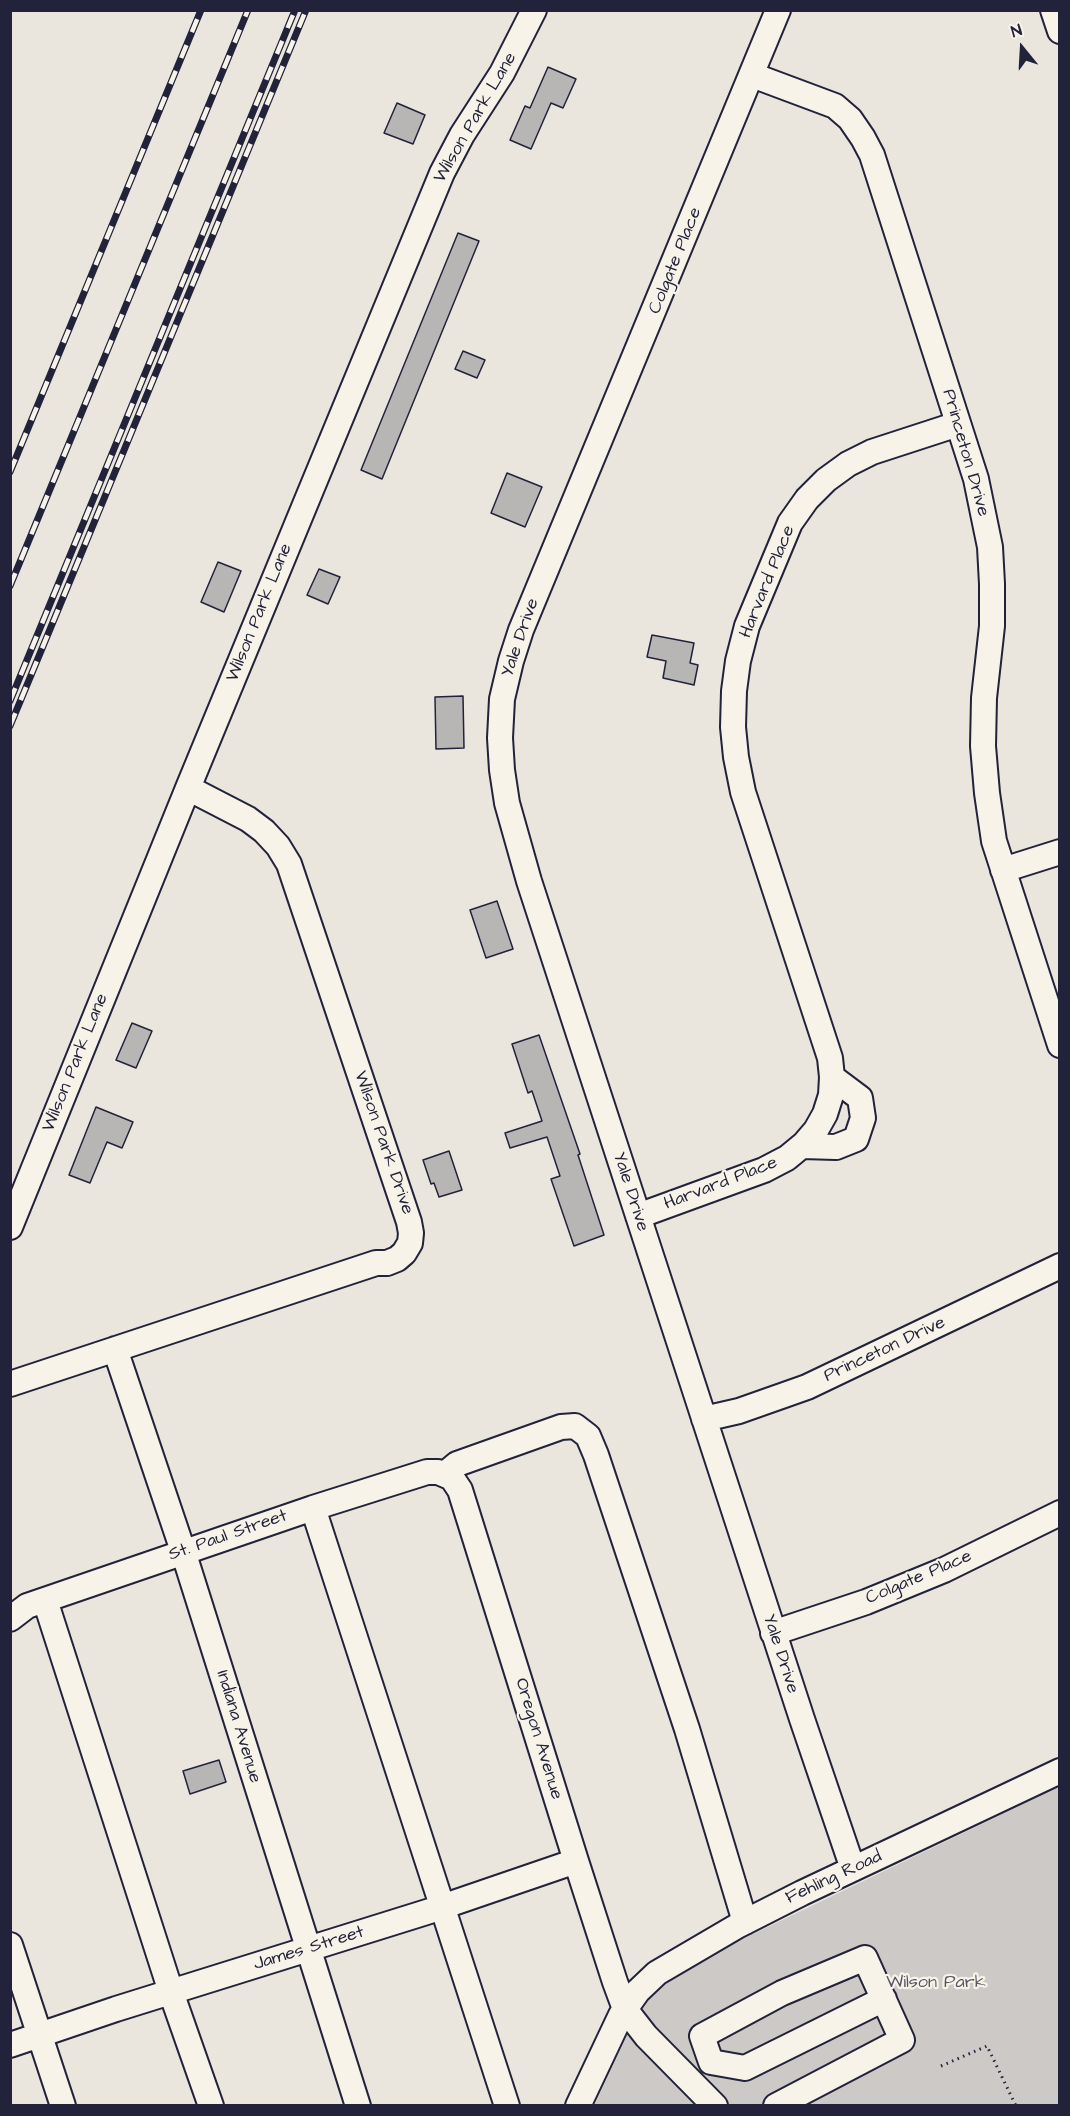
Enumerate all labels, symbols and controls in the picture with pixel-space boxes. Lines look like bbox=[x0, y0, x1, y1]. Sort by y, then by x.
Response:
north arrow bbox=[992, 18, 1052, 78]
text: N bbox=[1008, 19, 1025, 43]
street label: Wilson Park Lane bbox=[430, 49, 522, 187]
street label: Colgate Place bbox=[645, 205, 707, 317]
street label: Princeton Drive bbox=[937, 387, 993, 519]
street label: Harvard Place bbox=[736, 523, 800, 641]
street label: Wilson Park Lane bbox=[222, 541, 298, 685]
street label: Yale Drive bbox=[497, 596, 545, 680]
street label: Wilson Park Lane bbox=[38, 991, 114, 1135]
street label: Wilson Park Drive bbox=[348, 1069, 418, 1217]
street label: Yale Drive bbox=[607, 1150, 653, 1234]
street label: Harvard Place bbox=[661, 1153, 781, 1215]
street label: Princeton Drive bbox=[821, 1312, 949, 1388]
street label: St. Paul Street bbox=[166, 1506, 290, 1566]
street label: Colgate Place bbox=[863, 1546, 975, 1610]
street label: Yale Drive bbox=[757, 1612, 803, 1696]
street label: Indiana Avenue bbox=[211, 1668, 265, 1786]
street label: Oregon Avenue bbox=[509, 1676, 567, 1802]
street label: Fehling Road bbox=[783, 1846, 885, 1910]
street label: James Street bbox=[251, 1922, 367, 1976]
park label: Wilson Park bbox=[886, 1972, 986, 1994]

